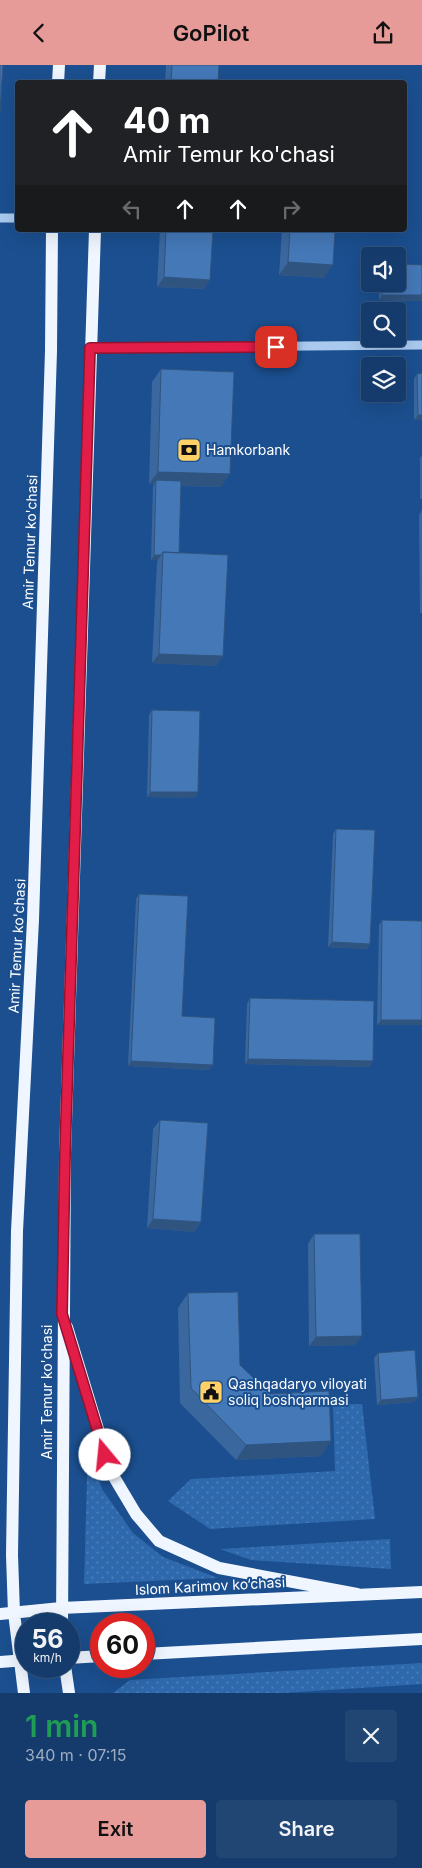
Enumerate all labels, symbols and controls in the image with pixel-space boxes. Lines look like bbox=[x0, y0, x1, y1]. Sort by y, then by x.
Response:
icon: back bbox=[25, 19, 53, 47]
icon: share bbox=[369, 19, 397, 47]
text: GoPilot bbox=[173, 20, 249, 46]
text: 40 m bbox=[123, 99, 211, 141]
icon: ahead bbox=[40, 100, 105, 165]
text: Amir Temur ko'chasi bbox=[123, 141, 335, 167]
icon: left bbox=[118, 195, 146, 223]
icon: ahead bbox=[171, 195, 199, 223]
icon: ahead bbox=[224, 195, 252, 223]
icon: right bbox=[277, 195, 305, 223]
map controls bbox=[361, 247, 406, 402]
button: sound bbox=[361, 247, 406, 292]
button: search bbox=[361, 302, 406, 347]
pin bbox=[255, 326, 297, 368]
icon: arrive bbox=[262, 333, 290, 361]
button: layers bbox=[361, 357, 406, 402]
bank icon: Hamkorbank bbox=[176, 437, 202, 463]
place label: Hamkorbank bbox=[206, 441, 291, 458]
street label: Amir Temur ko'chasi bbox=[19, 474, 40, 610]
street label: Amir Temur ko'chasi bbox=[4, 878, 29, 1014]
street label: Amir Temur ko'chasi bbox=[38, 1325, 55, 1459]
place label: Qashqadaryo viloyati soliq boshqarmasi bbox=[228, 1375, 367, 1408]
public building icon: Qashqadaryo viloyati soliq boshqarmasi bbox=[198, 1379, 224, 1405]
position arrow bbox=[78, 1428, 130, 1480]
street label: Islom Karimov ko‘chasi bbox=[134, 1573, 286, 1598]
speed limit sign: 60 bbox=[90, 1613, 155, 1678]
text: 56 bbox=[31, 1624, 64, 1654]
text: km/h bbox=[33, 1650, 62, 1665]
text: 1 min bbox=[25, 1708, 98, 1744]
button: close bbox=[345, 1710, 397, 1762]
text: 340 m · 07:15 bbox=[25, 1745, 127, 1765]
button: Exit bbox=[25, 1800, 206, 1858]
button: Share bbox=[216, 1800, 397, 1858]

